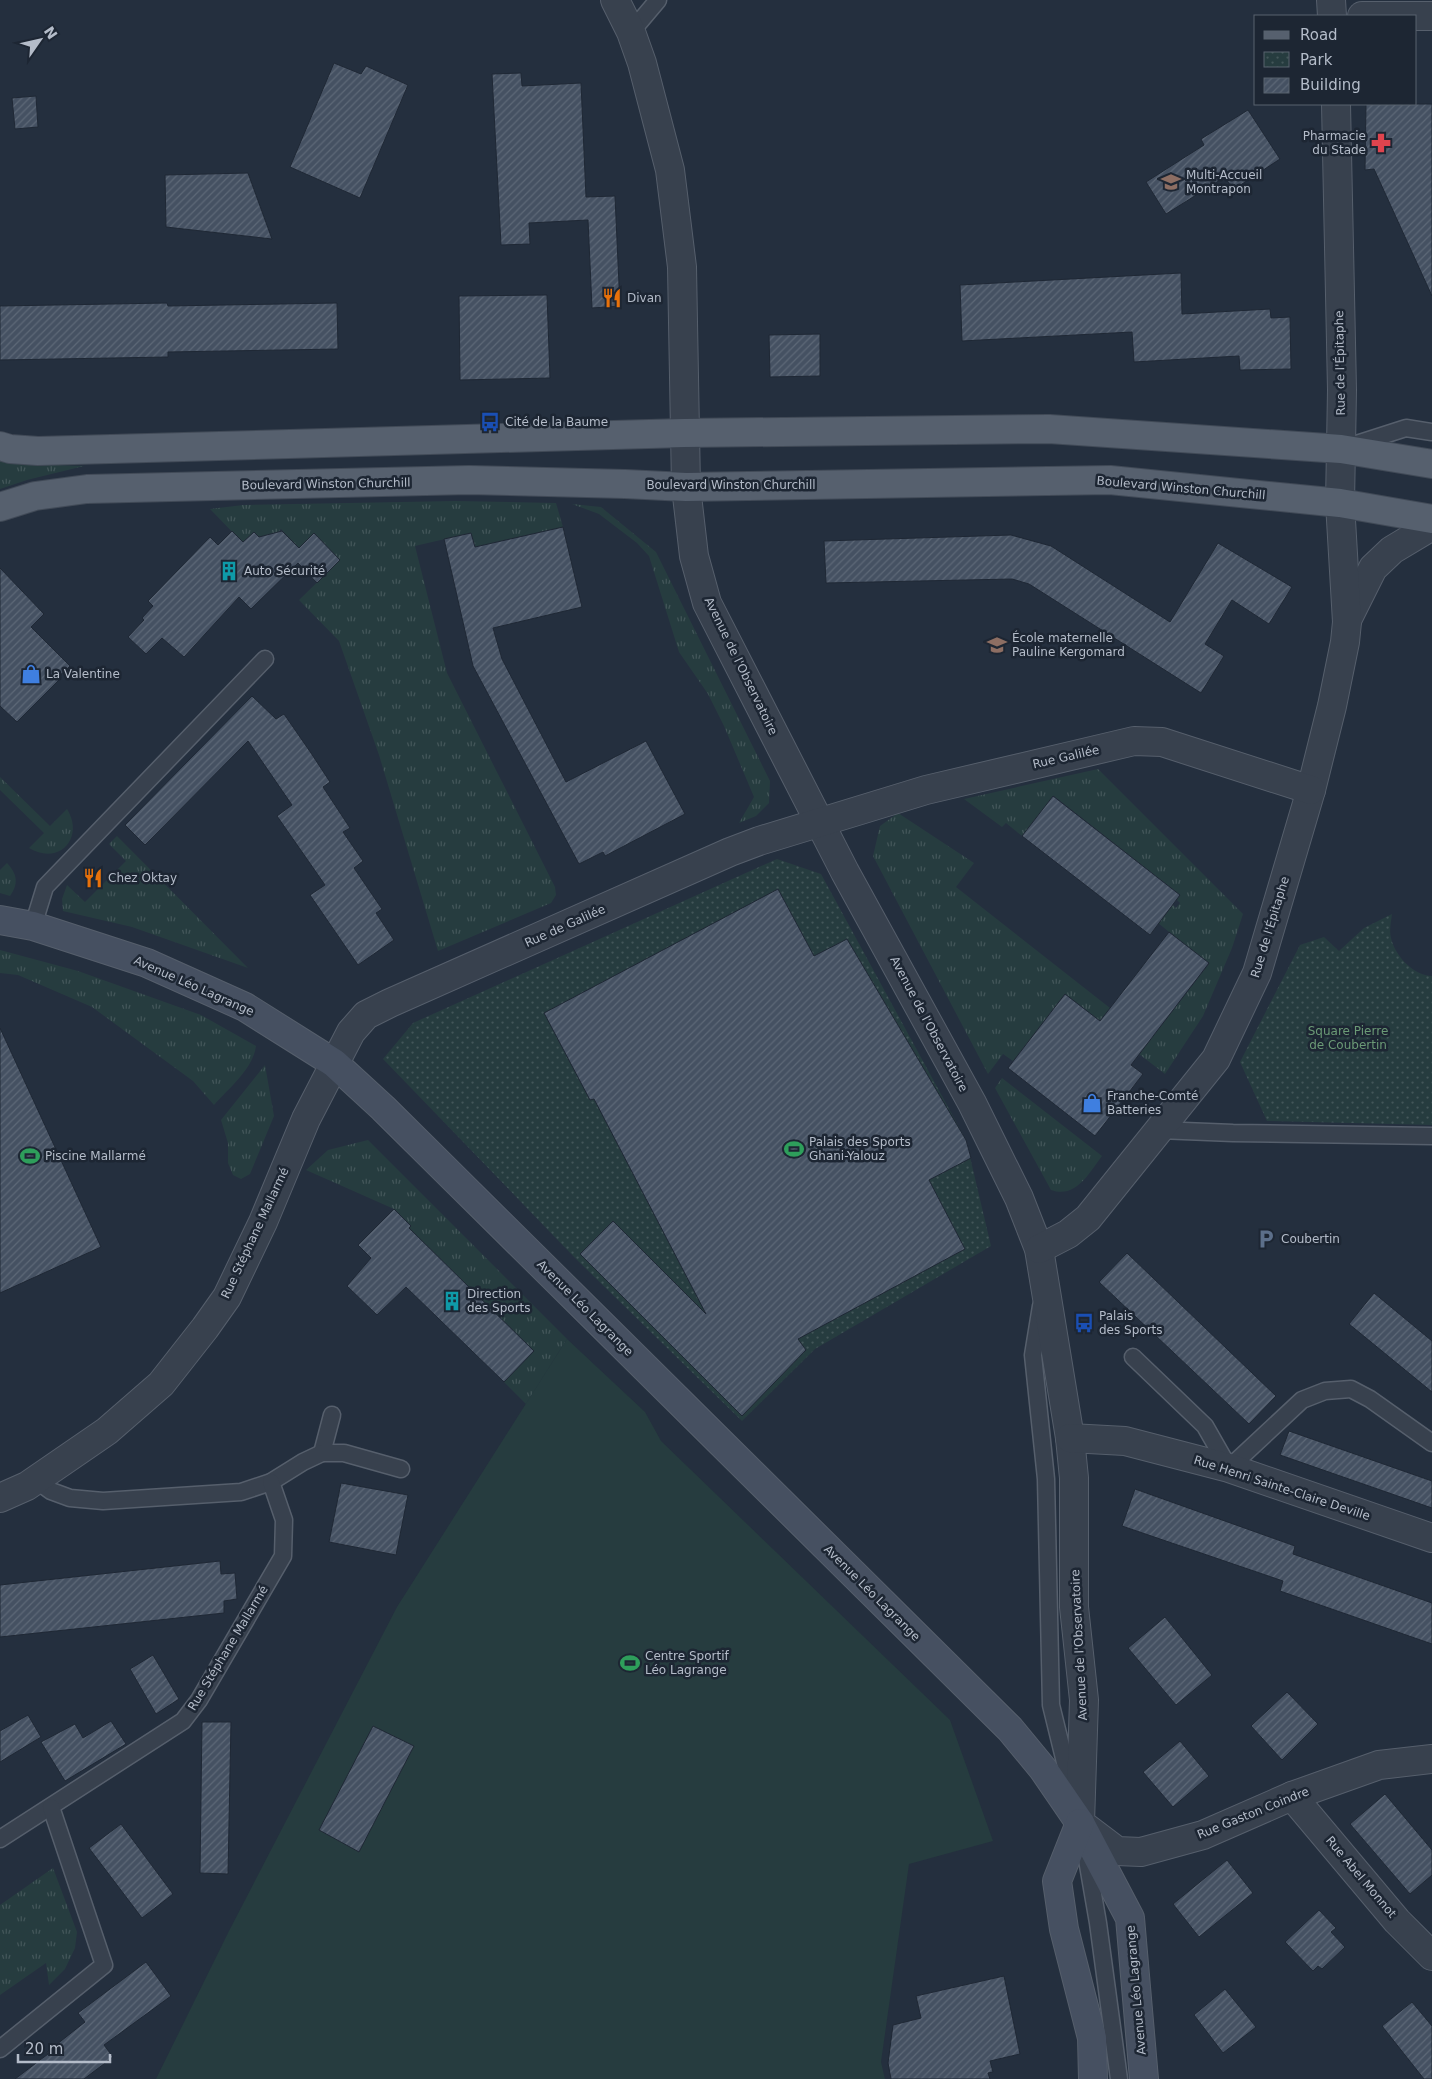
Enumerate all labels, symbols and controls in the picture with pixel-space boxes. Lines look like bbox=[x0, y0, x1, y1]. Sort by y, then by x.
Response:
north arrow bbox=[15, 15, 65, 65]
legend bbox=[1254, 15, 1417, 105]
text: N bbox=[41, 23, 61, 42]
text: Road bbox=[1300, 26, 1338, 44]
text: Park bbox=[1300, 51, 1333, 69]
text: Building bbox=[1300, 76, 1361, 94]
place label: Pharmacie du Stade bbox=[1303, 129, 1366, 157]
pharmacy icon: Pharmacie du Stade bbox=[1370, 132, 1392, 154]
place label: Multi-Accueil Montrapon bbox=[1186, 168, 1262, 196]
school or university icon: Multi-Accueil Montrapon bbox=[1160, 171, 1182, 193]
restaurant icon: Divan bbox=[601, 287, 623, 309]
place label: Divan bbox=[627, 291, 662, 305]
street label: Rue de l'Épitaphe bbox=[1331, 310, 1348, 416]
bus stop icon: Cité de la Baume bbox=[479, 411, 501, 433]
place label: Cité de la Baume bbox=[505, 415, 608, 429]
street label: Boulevard Winston Churchill bbox=[1096, 474, 1266, 502]
street label: Boulevard Winston Churchill bbox=[241, 476, 411, 492]
street label: Boulevard Winston Churchill bbox=[646, 478, 816, 492]
building icon: Auto Sécurité bbox=[218, 560, 240, 582]
place label: Auto Sécurité bbox=[244, 564, 325, 578]
street label: Avenue de l'Observatoire bbox=[702, 595, 780, 737]
place label: École maternelle Pauline Kergomard bbox=[1012, 630, 1125, 659]
school or university icon: École maternelle Pauline Kergomard bbox=[986, 634, 1008, 656]
shop icon: La Valentine bbox=[20, 663, 42, 685]
place label: La Valentine bbox=[46, 667, 120, 681]
street label: Rue Galilée bbox=[1031, 743, 1101, 771]
restaurant icon: Chez Oktay bbox=[82, 867, 104, 889]
place label: Chez Oktay bbox=[108, 871, 177, 885]
street label: Rue de l'Épitaphe bbox=[1247, 874, 1292, 979]
street label: Rue de Galilée bbox=[522, 902, 608, 950]
street label: Avenue Léo Lagrange bbox=[132, 953, 256, 1019]
street label: Avenue de l'Observatoire bbox=[887, 954, 971, 1094]
park label: Square Pierre de Coubertin bbox=[1308, 1024, 1388, 1052]
place label: Franche-Comté Batteries bbox=[1107, 1089, 1198, 1117]
shop icon: Franche-Comté Batteries bbox=[1081, 1092, 1103, 1114]
place label: Palais des Sports Ghani-Yalouz bbox=[809, 1135, 911, 1163]
sports icon: Palais des Sports Ghani-Yalouz bbox=[783, 1138, 805, 1160]
sports icon: Piscine Mallarmé bbox=[19, 1145, 41, 1167]
place label: Piscine Mallarmé bbox=[45, 1149, 146, 1163]
street label: Rue Stéphane Mallarmé bbox=[218, 1165, 292, 1301]
parking icon: Coubertin bbox=[1255, 1228, 1277, 1250]
place label: Coubertin bbox=[1281, 1232, 1340, 1246]
street label: Avenue Léo Lagrange bbox=[534, 1257, 636, 1359]
place label: Direction des Sports bbox=[467, 1287, 531, 1315]
building icon: Direction des Sports bbox=[441, 1290, 463, 1312]
place label: Palais des Sports bbox=[1099, 1309, 1163, 1337]
bus stop icon: Palais des Sports bbox=[1073, 1312, 1095, 1334]
street label: Rue Henri Sainte-Claire Deville bbox=[1192, 1453, 1372, 1523]
street label: Avenue Léo Lagrange bbox=[821, 1542, 923, 1644]
street label: Avenue de l'Observatoire bbox=[1068, 1569, 1090, 1721]
street label: Rue Stéphane Mallarmé bbox=[185, 1583, 271, 1713]
place label: Centre Sportif Léo Lagrange bbox=[645, 1649, 729, 1677]
sports icon: Centre Sportif Léo Lagrange bbox=[619, 1652, 641, 1674]
street label: Rue Gaston Coindre bbox=[1195, 1784, 1311, 1842]
street label: Rue Abel Monnot bbox=[1323, 1833, 1399, 1921]
street label: Avenue Léo Lagrange bbox=[1123, 1925, 1149, 2055]
scale bar bbox=[18, 2032, 110, 2064]
text: 20 m bbox=[25, 2040, 63, 2058]

